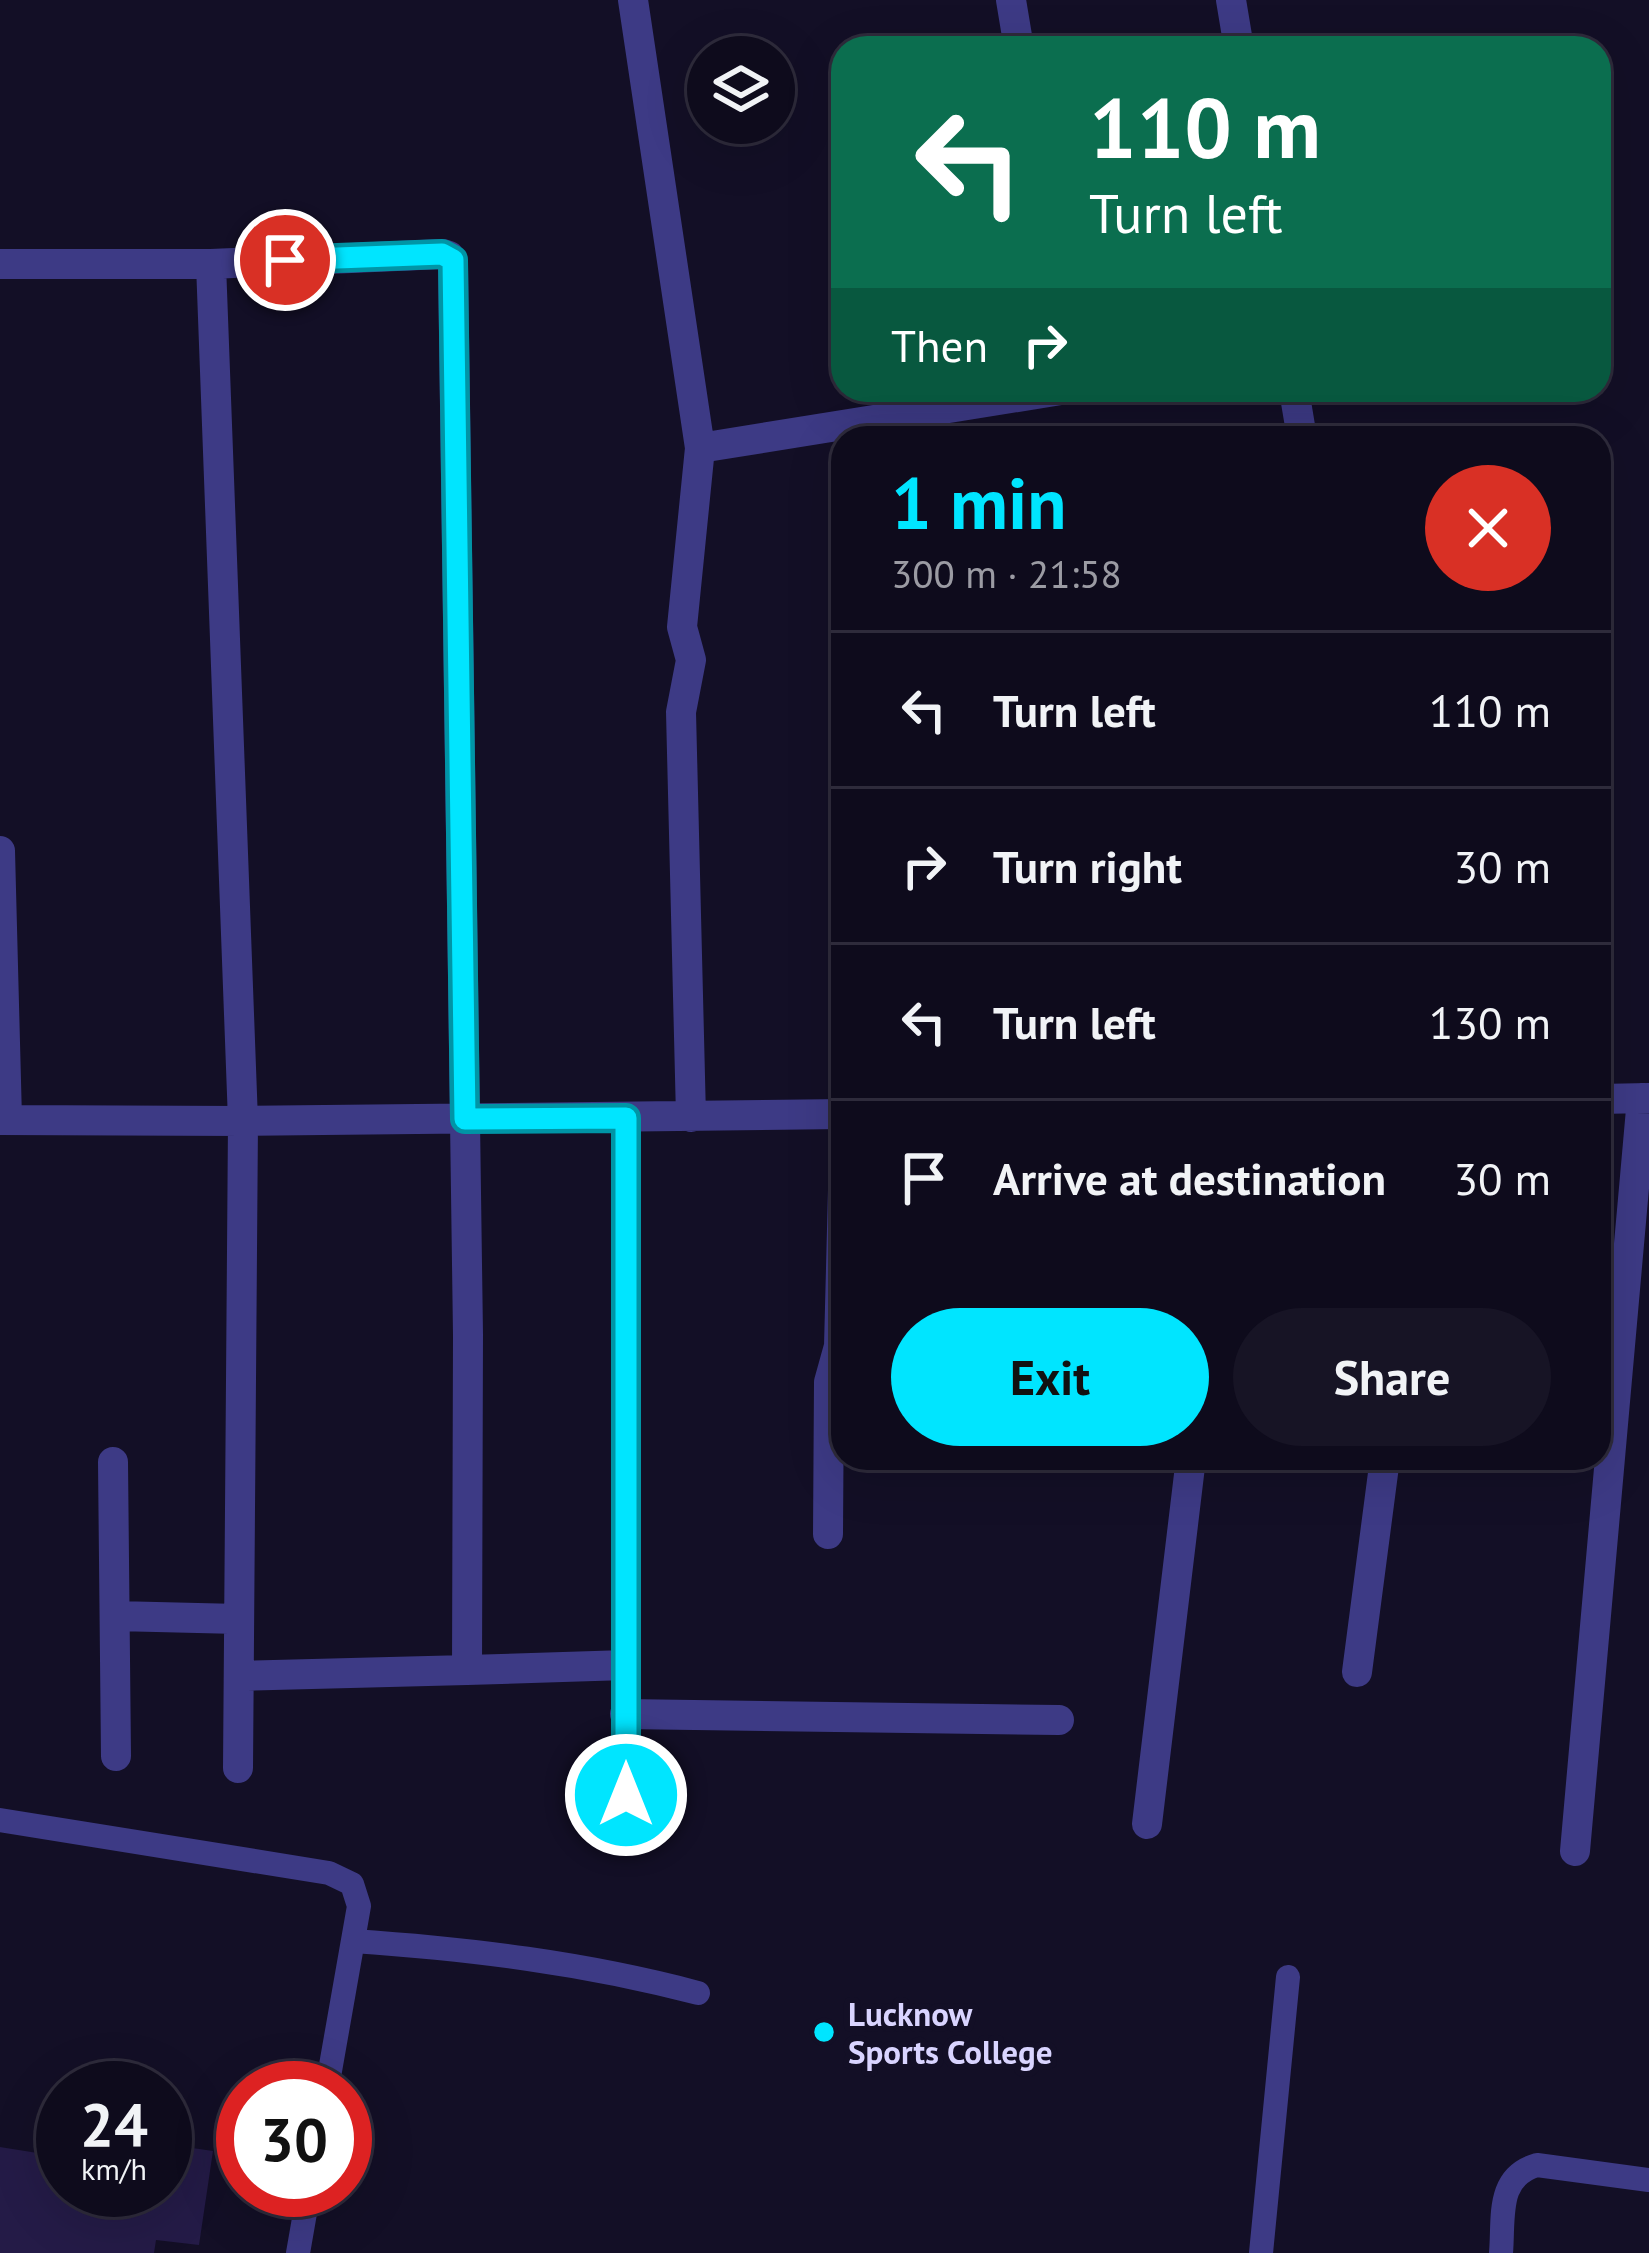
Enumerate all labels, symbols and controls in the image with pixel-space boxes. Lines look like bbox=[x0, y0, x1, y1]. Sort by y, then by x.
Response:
map controls bbox=[687, 36, 795, 144]
button: layers bbox=[687, 36, 795, 144]
text: 110 m bbox=[1089, 72, 1321, 181]
icon: left bbox=[891, 84, 1047, 240]
text: Turn left bbox=[1089, 178, 1283, 248]
pin bbox=[234, 209, 336, 311]
icon: arrive bbox=[252, 227, 318, 293]
icon: right bbox=[1012, 312, 1078, 378]
text: Then bbox=[891, 316, 988, 374]
text: 1 min bbox=[891, 456, 1067, 549]
button: close bbox=[1425, 465, 1551, 591]
text: 300 m · 21:58 bbox=[891, 548, 1122, 599]
icon: left bbox=[891, 677, 957, 743]
text: Turn left bbox=[993, 681, 1156, 739]
text: 110 m bbox=[1429, 681, 1551, 739]
icon: right bbox=[891, 833, 957, 899]
text: Turn right bbox=[993, 837, 1182, 895]
text: 30 m bbox=[1453, 837, 1551, 895]
icon: left bbox=[891, 989, 957, 1055]
text: Turn left bbox=[993, 993, 1156, 1051]
text: 130 m bbox=[1429, 993, 1551, 1051]
icon: arrive bbox=[891, 1145, 957, 1211]
text: Arrive at destination bbox=[993, 1149, 1386, 1207]
text: 30 m bbox=[1453, 1149, 1551, 1207]
button: Exit bbox=[891, 1308, 1209, 1446]
button: Share bbox=[1233, 1308, 1551, 1446]
position arrow bbox=[563, 1732, 689, 1858]
place label: Lucknow Sports College bbox=[848, 1992, 1052, 2073]
marker: Lucknow Sports College bbox=[811, 2019, 837, 2045]
speed limit sign: 30 bbox=[216, 2061, 372, 2217]
text: 24 bbox=[80, 2085, 148, 2163]
text: km/h bbox=[81, 2149, 147, 2188]

